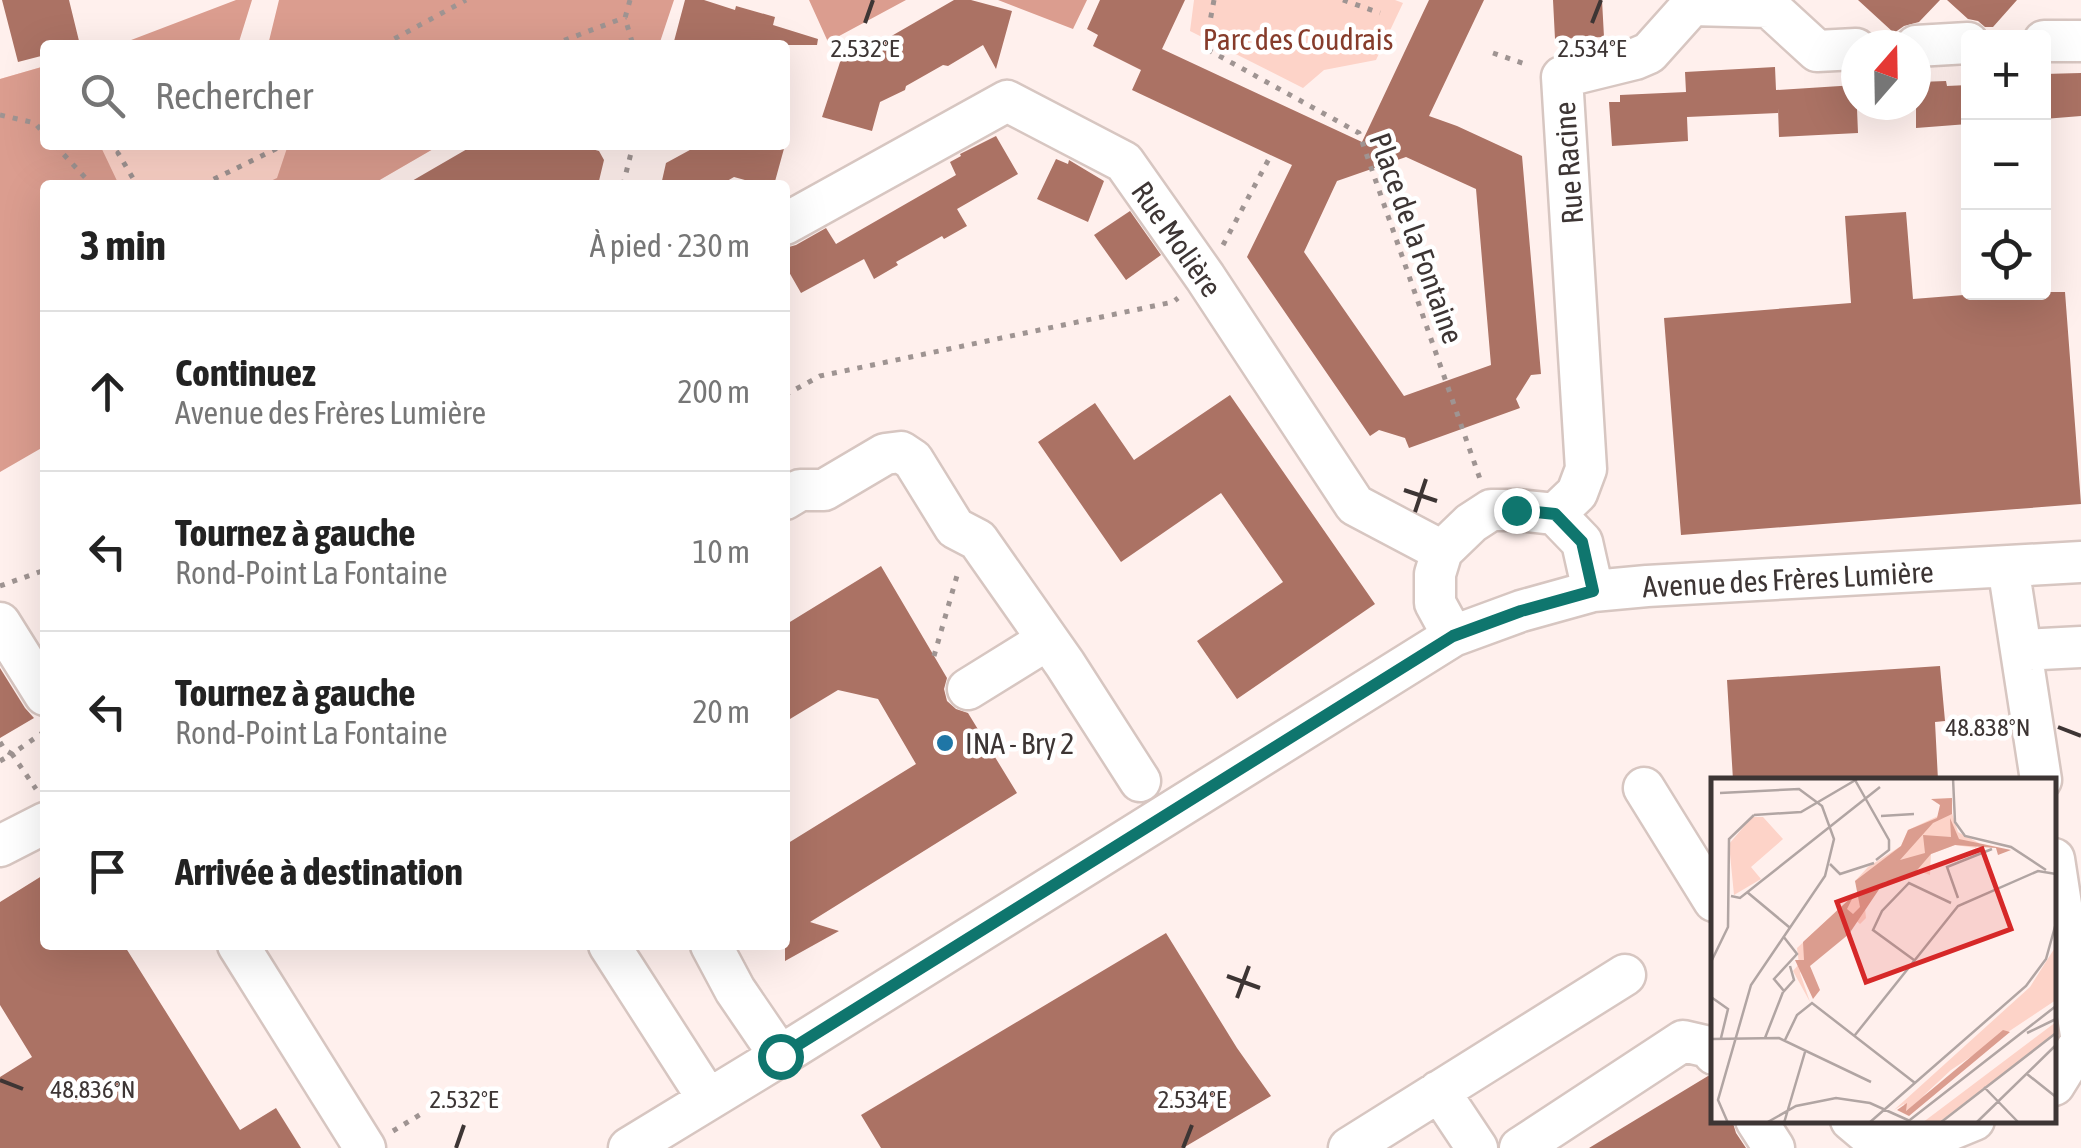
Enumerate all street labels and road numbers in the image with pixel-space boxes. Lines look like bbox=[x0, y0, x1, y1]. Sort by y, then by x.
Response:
street label: Rue Racine bbox=[1547, 101, 1589, 225]
street label: Place de la Fontaine bbox=[1363, 128, 1471, 348]
street label: Rue Molière bbox=[1125, 175, 1229, 303]
street label: Avenue des Frères Lumière bbox=[1642, 554, 1934, 604]

